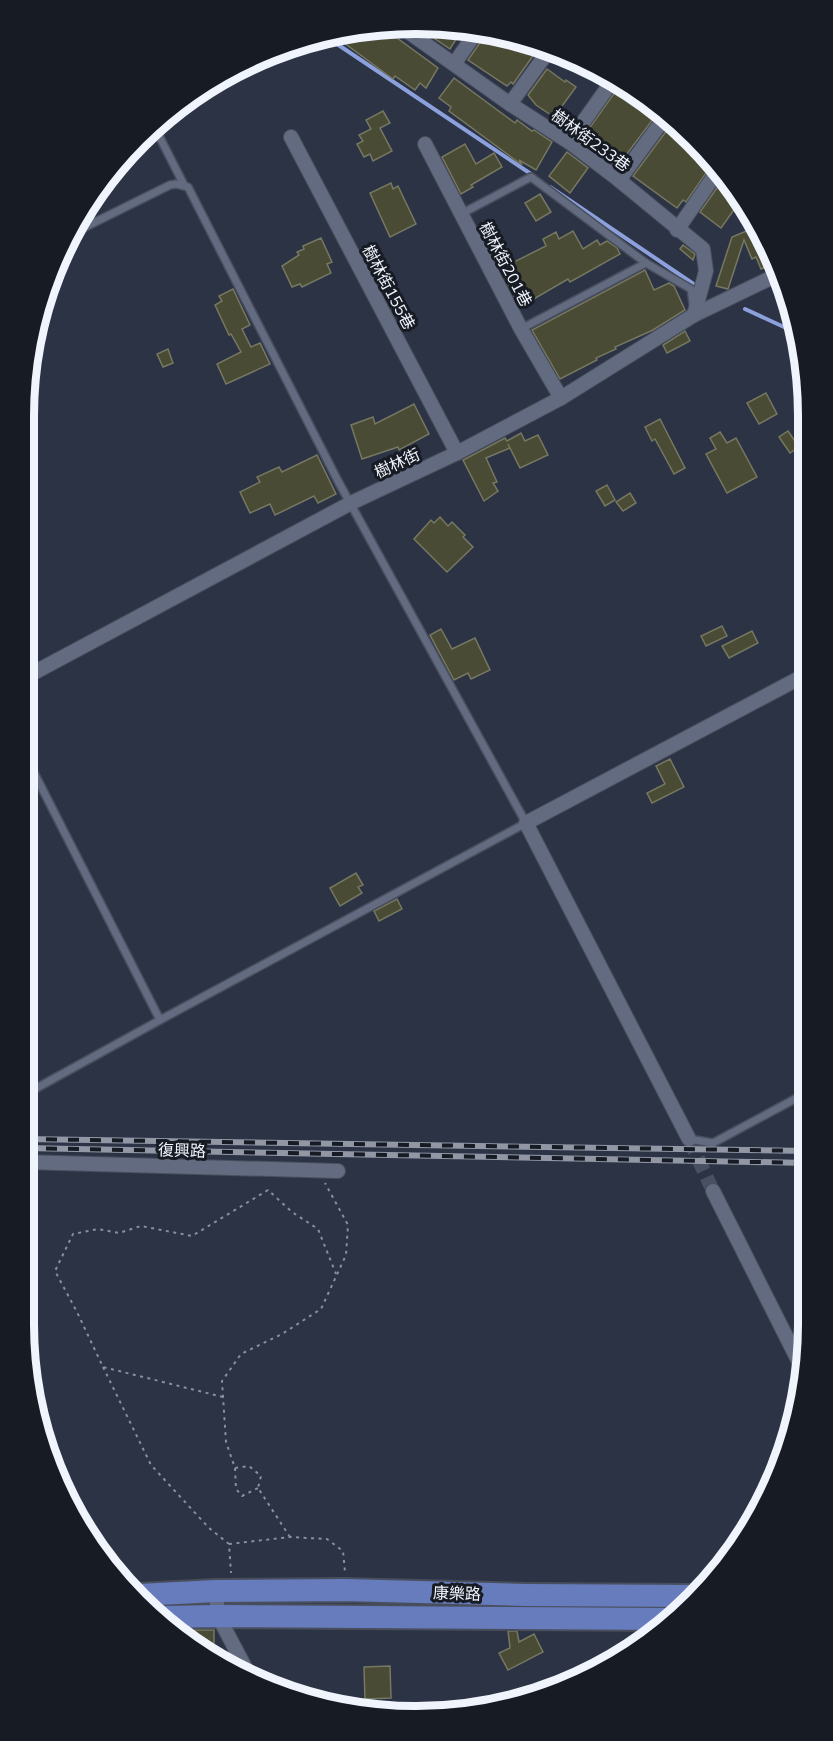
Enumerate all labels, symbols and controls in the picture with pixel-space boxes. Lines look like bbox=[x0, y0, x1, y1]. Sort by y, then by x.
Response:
street label: 樹林街233巷 bbox=[548, 105, 634, 175]
street label: 樹林街201巷 bbox=[475, 218, 537, 310]
street label: 樹林街155巷 bbox=[358, 241, 420, 333]
street label: 樹林街 bbox=[371, 444, 423, 482]
street label: 復興路 bbox=[158, 1139, 206, 1161]
street label: 康樂路 bbox=[433, 1582, 481, 1604]

